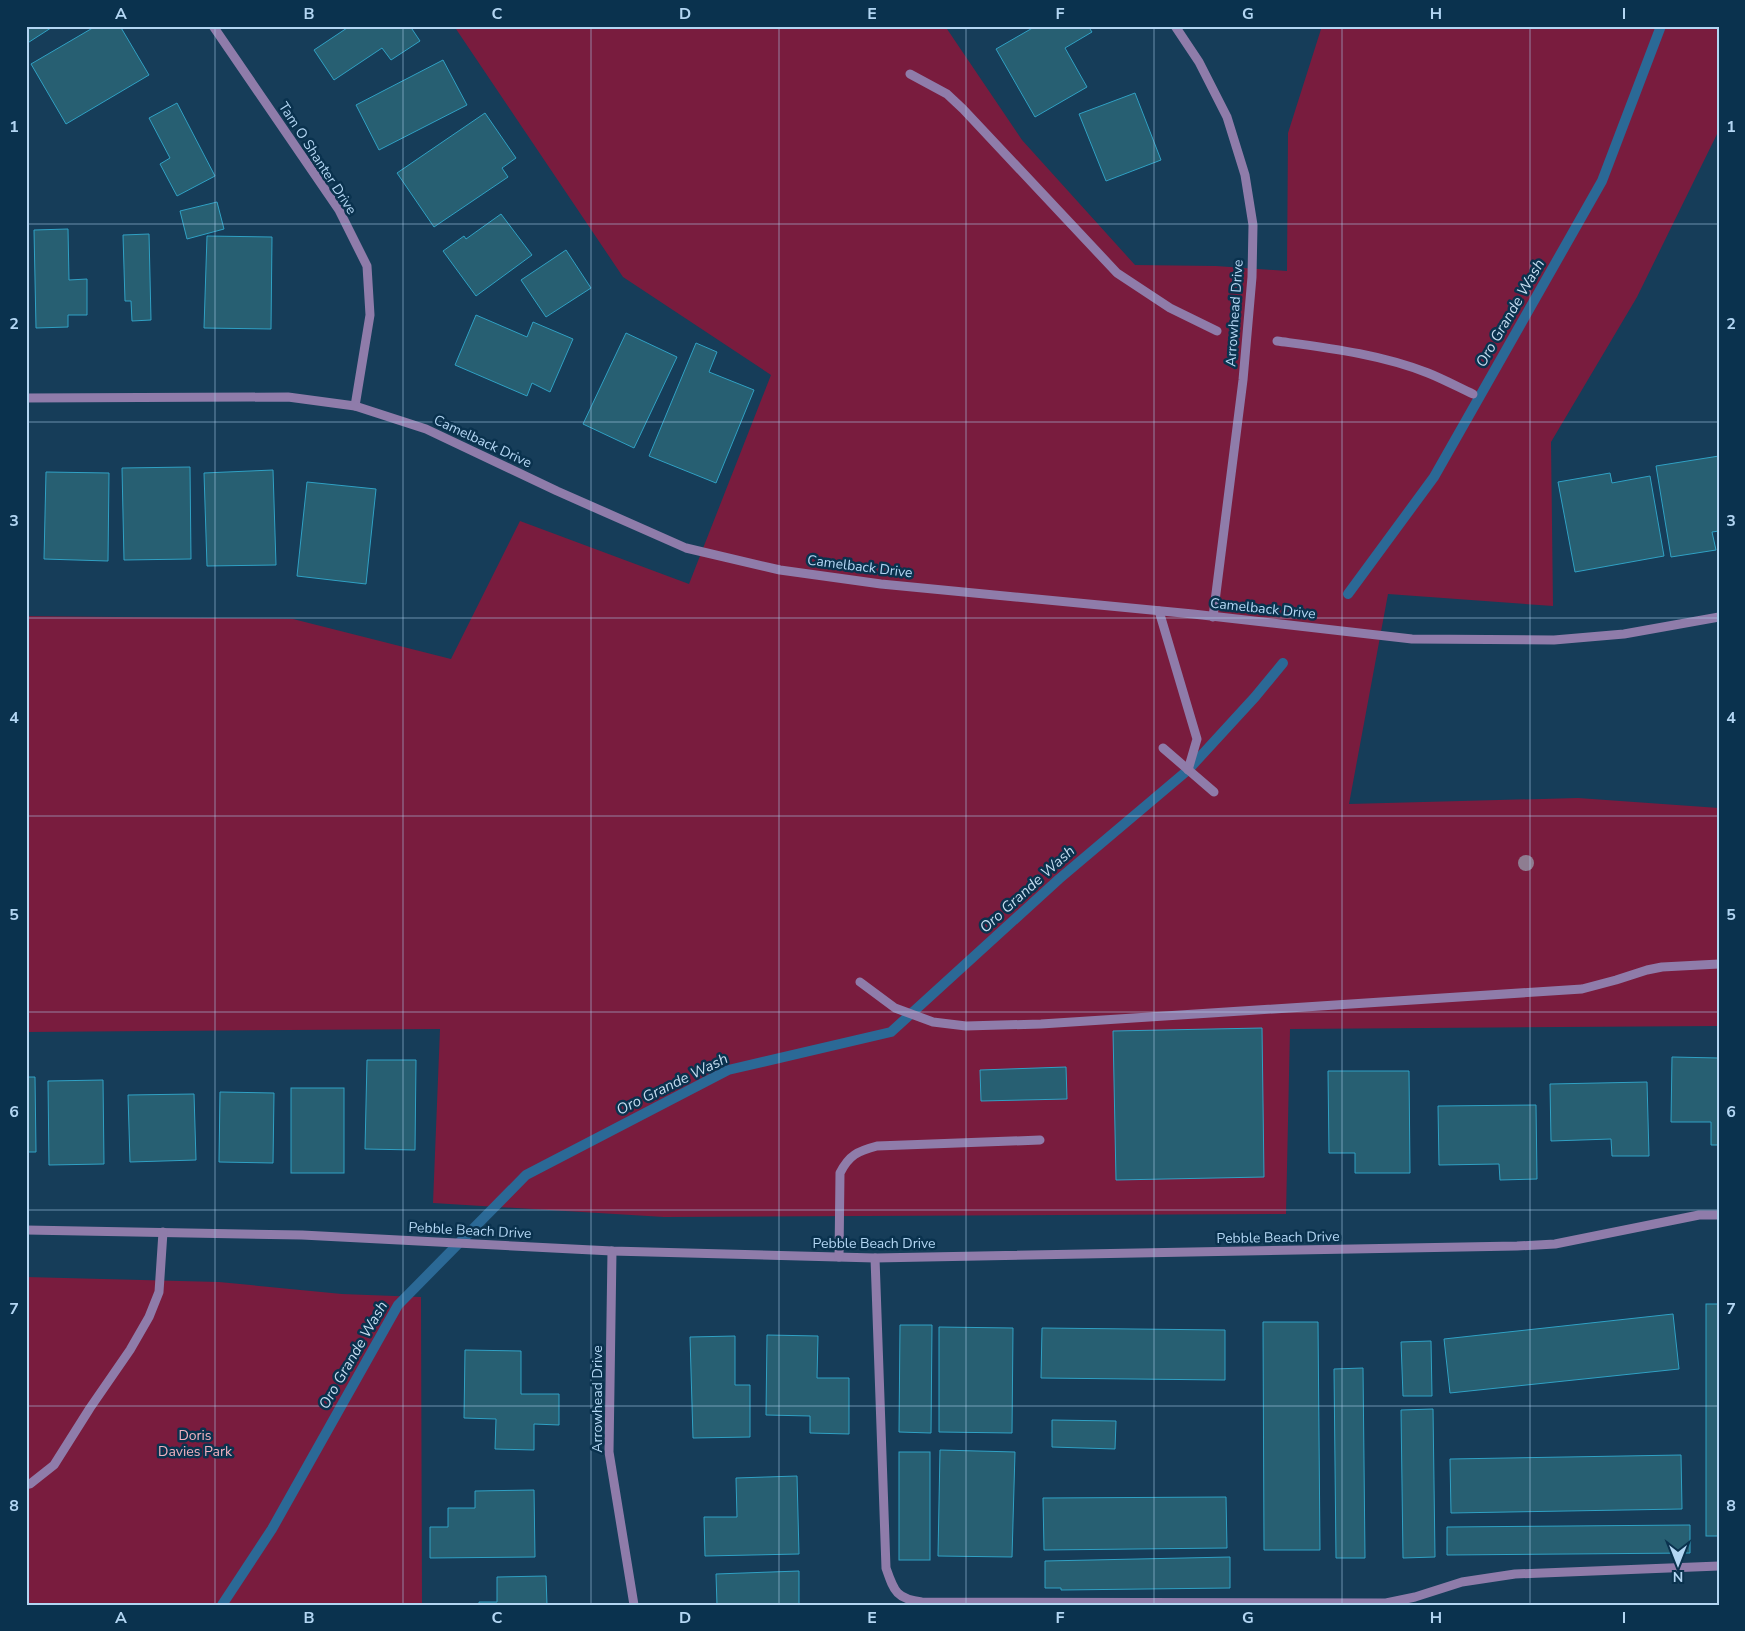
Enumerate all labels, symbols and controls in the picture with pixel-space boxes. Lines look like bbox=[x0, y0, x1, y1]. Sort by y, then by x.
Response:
text: A bbox=[115, 3, 127, 25]
text: B bbox=[303, 3, 315, 25]
text: C bbox=[492, 3, 503, 25]
text: D bbox=[679, 3, 691, 25]
text: E bbox=[867, 3, 877, 25]
text: F bbox=[1056, 3, 1065, 25]
text: G bbox=[1242, 3, 1254, 25]
text: H bbox=[1430, 3, 1442, 25]
text: I bbox=[1622, 3, 1626, 25]
street label: Tam O Shanter Drive bbox=[274, 98, 361, 218]
text: 1 bbox=[9, 116, 19, 138]
text: 1 bbox=[1726, 116, 1736, 138]
water label: Oro Grande Wash bbox=[1471, 255, 1549, 371]
street label: Arrowhead Drive bbox=[1221, 259, 1248, 367]
text: 2 bbox=[9, 313, 19, 335]
text: 2 bbox=[1726, 313, 1736, 335]
street label: Camelback Drive bbox=[431, 410, 535, 472]
text: 3 bbox=[9, 510, 19, 532]
text: 3 bbox=[1726, 510, 1736, 532]
street label: Camelback Drive bbox=[806, 551, 914, 582]
street label: Camelback Drive bbox=[1209, 594, 1317, 623]
text: 4 bbox=[9, 707, 19, 729]
text: 4 bbox=[1726, 707, 1736, 729]
water label: Oro Grande Wash bbox=[975, 841, 1079, 937]
text: 5 bbox=[9, 904, 19, 926]
text: 5 bbox=[1726, 904, 1736, 926]
water label: Oro Grande Wash bbox=[613, 1048, 731, 1120]
text: 6 bbox=[9, 1101, 19, 1123]
text: 6 bbox=[1726, 1101, 1736, 1123]
street label: Pebble Beach Drive bbox=[408, 1218, 532, 1243]
street label: Pebble Beach Drive bbox=[1216, 1227, 1340, 1248]
street label: Pebble Beach Drive bbox=[812, 1234, 936, 1253]
water label: Oro Grande Wash bbox=[314, 1297, 392, 1413]
text: 7 bbox=[9, 1298, 19, 1320]
text: 7 bbox=[1726, 1298, 1736, 1320]
street label: Arrowhead Drive bbox=[588, 1345, 607, 1453]
park label: Doris Davies Park bbox=[158, 1426, 233, 1461]
text: 8 bbox=[9, 1495, 19, 1517]
text: 8 bbox=[1726, 1495, 1736, 1517]
north arrow bbox=[1652, 1538, 1702, 1588]
text: N bbox=[1673, 1567, 1683, 1586]
text: A bbox=[115, 1607, 127, 1629]
text: B bbox=[303, 1607, 315, 1629]
text: C bbox=[492, 1607, 503, 1629]
text: D bbox=[679, 1607, 691, 1629]
text: E bbox=[867, 1607, 877, 1629]
text: F bbox=[1056, 1607, 1065, 1629]
text: G bbox=[1242, 1607, 1254, 1629]
text: H bbox=[1430, 1607, 1442, 1629]
text: I bbox=[1622, 1607, 1626, 1629]

